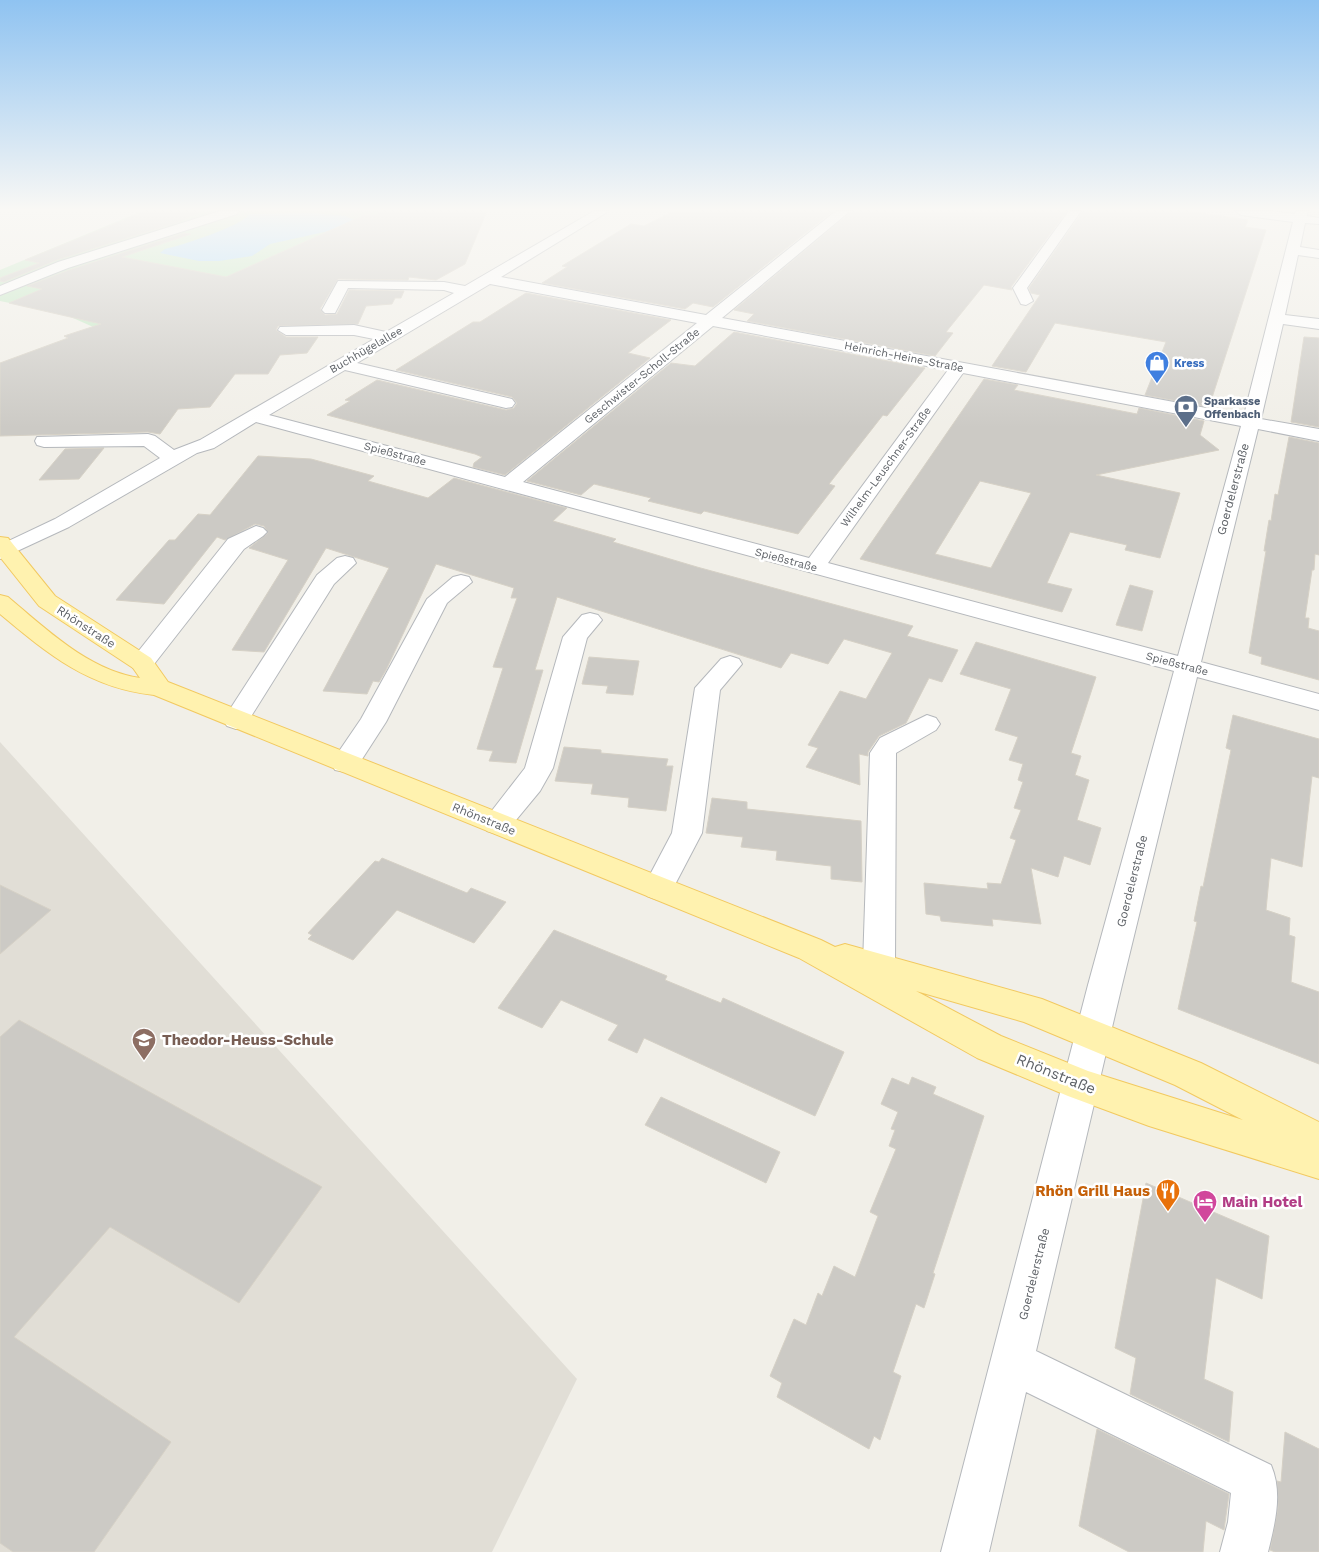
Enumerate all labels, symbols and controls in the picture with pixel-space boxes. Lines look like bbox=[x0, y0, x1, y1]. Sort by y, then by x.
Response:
street label: Buchhügelallee bbox=[327, 324, 405, 376]
street label: Geschwister-Scholl-Straße bbox=[582, 325, 702, 427]
street label: Heinrich-Heine-Straße bbox=[843, 339, 965, 375]
shop icon: Kress bbox=[1144, 350, 1170, 384]
place label: Kress bbox=[1174, 357, 1205, 370]
bank icon: Sparkasse Offenbach bbox=[1173, 394, 1199, 428]
place label: Sparkasse Offenbach bbox=[1204, 395, 1261, 421]
street label: Wilhelm-Leuschner-Straße bbox=[838, 404, 934, 530]
street label: Spießstraße bbox=[362, 439, 428, 469]
street label: Goerdelerstraße bbox=[1214, 442, 1252, 536]
street label: Spießstraße bbox=[753, 545, 819, 575]
street label: Rhönstraße bbox=[54, 603, 118, 651]
street label: Spießstraße bbox=[1144, 649, 1210, 679]
street label: Rhönstraße bbox=[450, 800, 518, 838]
street label: Goerdelerstraße bbox=[1114, 833, 1150, 928]
school or university icon: Theodor-Heuss-Schule bbox=[131, 1027, 157, 1061]
place label: Theodor-Heuss-Schule bbox=[162, 1031, 334, 1049]
street label: Rhönstraße bbox=[1014, 1050, 1098, 1098]
restaurant icon: Rhön Grill Haus bbox=[1155, 1178, 1181, 1212]
place label: Rhön Grill Haus bbox=[1035, 1182, 1150, 1200]
hotel icon: Main Hotel bbox=[1192, 1189, 1218, 1223]
place label: Main Hotel bbox=[1222, 1193, 1303, 1211]
street label: Goerdelerstraße bbox=[1016, 1226, 1052, 1321]

